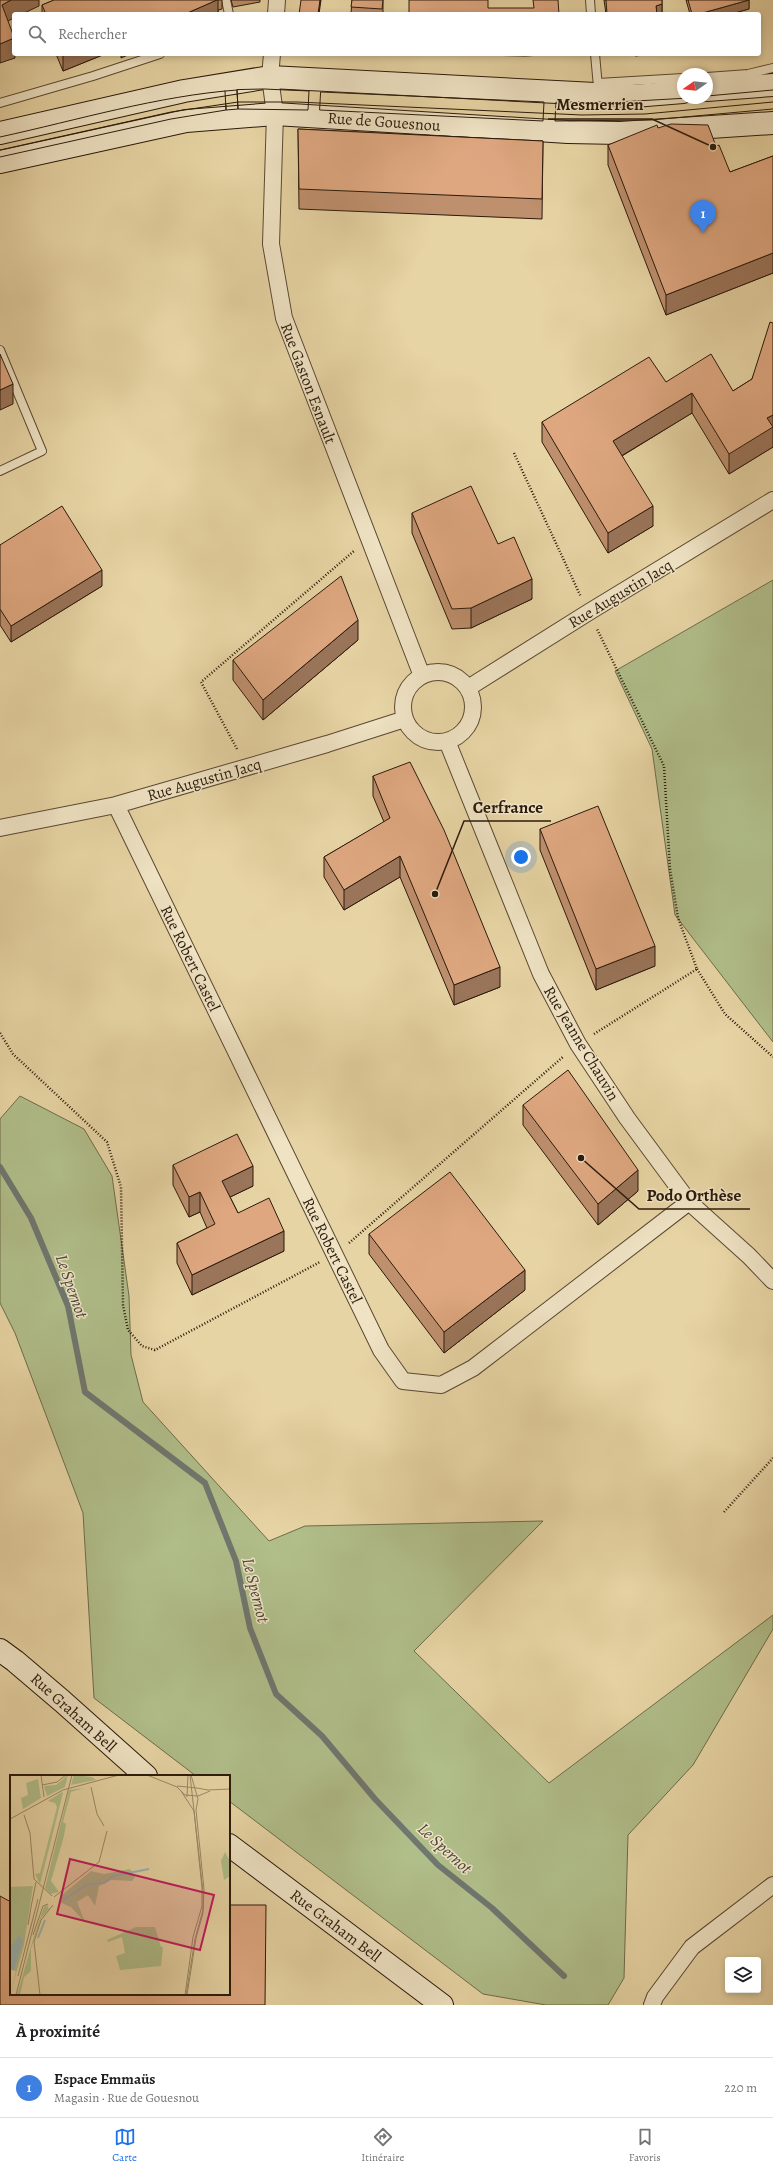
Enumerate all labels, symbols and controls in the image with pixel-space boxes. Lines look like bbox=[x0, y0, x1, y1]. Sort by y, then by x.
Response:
search box bbox=[12, 12, 761, 56]
icon: search bbox=[26, 23, 48, 45]
text: Rechercher bbox=[58, 24, 127, 44]
north arrow bbox=[677, 68, 713, 104]
callout: Mesmerrien bbox=[548, 90, 652, 119]
text: Mesmerrien bbox=[556, 93, 644, 116]
street label: Rue de Gouesnou bbox=[327, 107, 441, 137]
pin: 1 bbox=[690, 200, 716, 233]
street label: Rue Gaston Esnault bbox=[275, 320, 341, 447]
street label: Rue Augustin Jacq bbox=[564, 554, 677, 634]
street label: Rue Augustin Jacq bbox=[145, 753, 264, 807]
callout: Cerfrance bbox=[464, 792, 551, 821]
text: Cerfrance bbox=[473, 796, 543, 819]
your location bbox=[511, 847, 531, 867]
street label: Rue Robert Castel bbox=[155, 902, 225, 1015]
street label: Rue Jeanne Chauvin bbox=[538, 982, 624, 1105]
callout: Podo Orthèse bbox=[639, 1180, 750, 1209]
text: Podo Orthèse bbox=[647, 1184, 742, 1207]
street label: Rue Robert Castel bbox=[297, 1194, 367, 1307]
water label: Le Spernot bbox=[50, 1251, 94, 1322]
water label: Le Spernot bbox=[236, 1555, 275, 1626]
street label: Rue Graham Bell bbox=[25, 1668, 121, 1757]
inset map bbox=[10, 1775, 230, 1995]
water label: Le Spernot bbox=[413, 1817, 477, 1880]
street label: Rue Graham Bell bbox=[285, 1884, 386, 1967]
map controls bbox=[725, 1957, 761, 1993]
button: layers bbox=[725, 1957, 761, 1993]
text: À proximité bbox=[16, 2020, 100, 2043]
text: Espace Emmaüs bbox=[54, 2069, 155, 2089]
text: 1 bbox=[27, 2079, 31, 2096]
text: 220 m bbox=[724, 2079, 757, 2096]
text: Magasin · Rue de Gouesnou bbox=[54, 2089, 199, 2106]
tab: Carte bbox=[112, 2126, 137, 2165]
tab: Itinéraire bbox=[361, 2126, 404, 2165]
tab: Favoris bbox=[629, 2126, 661, 2165]

